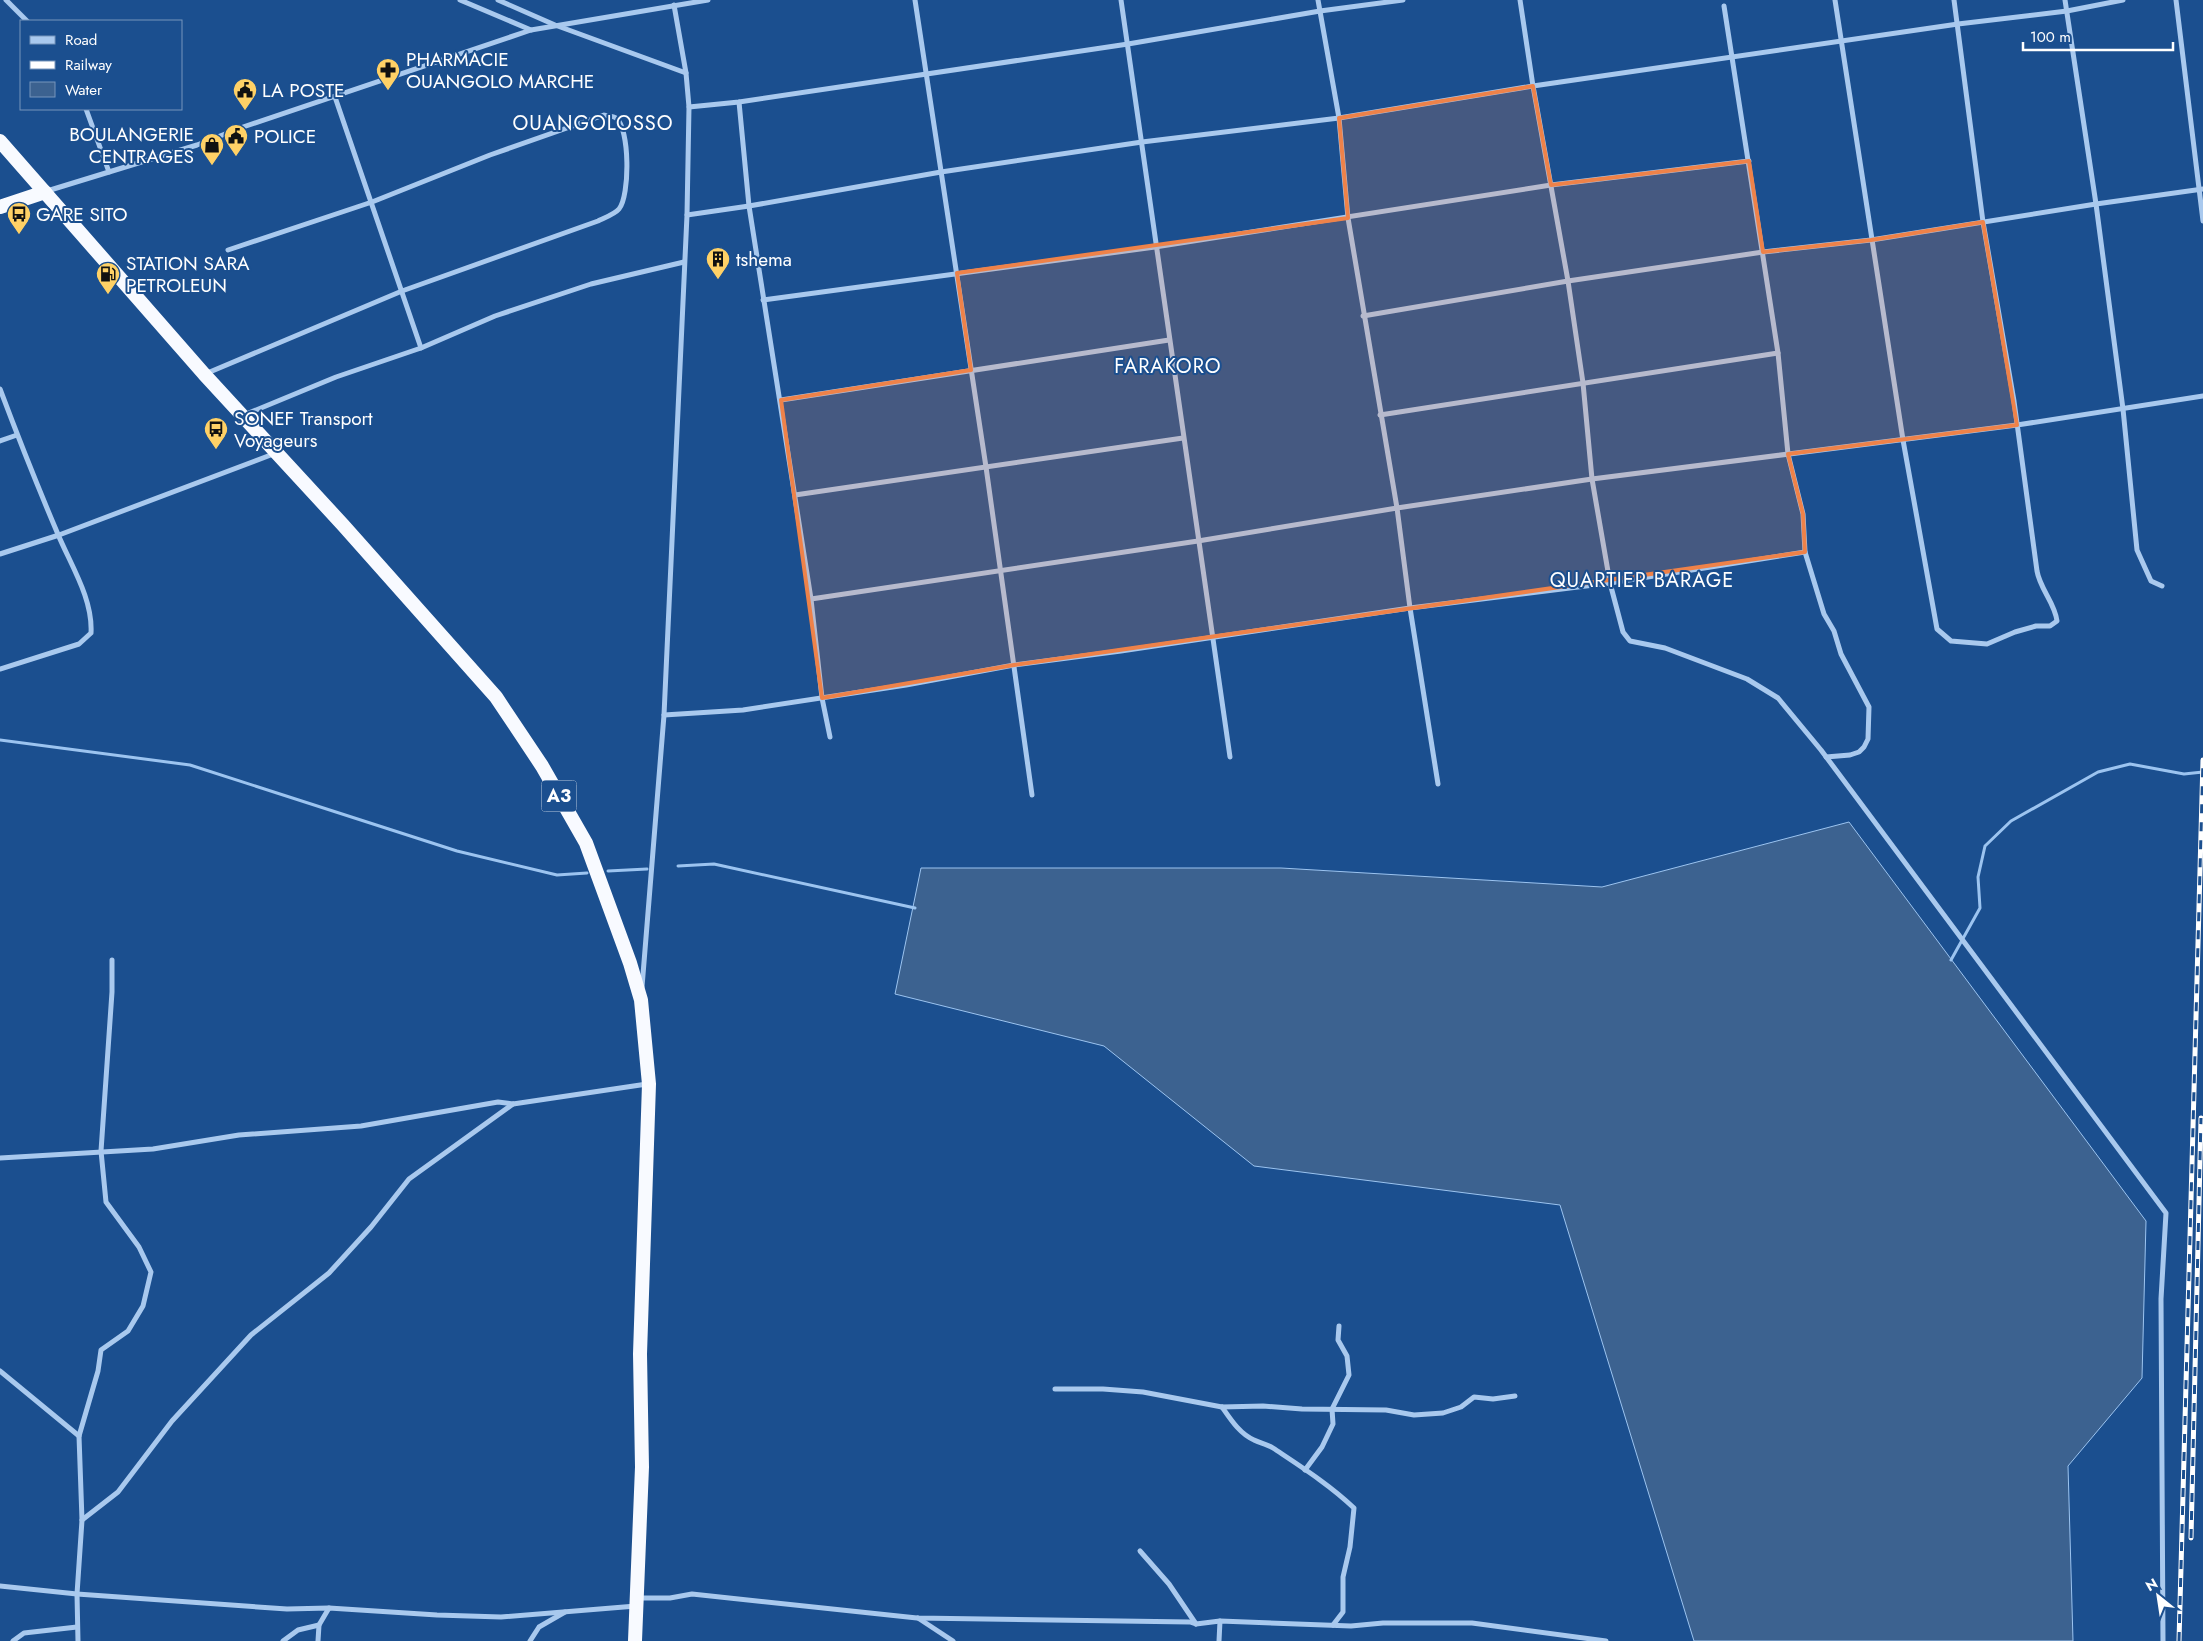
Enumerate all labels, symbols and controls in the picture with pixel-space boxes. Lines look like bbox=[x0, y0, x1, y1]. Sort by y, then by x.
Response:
legend bbox=[20, 20, 182, 110]
scale bar bbox=[2023, 20, 2173, 52]
text: 100 m bbox=[2030, 26, 2071, 48]
text: Road bbox=[65, 29, 97, 51]
place label: PHARMACIE OUANGOLO MARCHE bbox=[406, 46, 594, 95]
text: Railway bbox=[65, 54, 112, 76]
pharmacy icon: PHARMACIE OUANGOLO MARCHE bbox=[375, 57, 401, 91]
public building icon: LA POSTE bbox=[232, 77, 258, 111]
place label: LA POSTE bbox=[262, 77, 344, 104]
text: Water bbox=[65, 79, 103, 101]
district label: OUANGOLOSSO bbox=[512, 109, 674, 138]
place label: BOULANGERIE CENTRAGES bbox=[69, 121, 194, 170]
public building icon: POLICE bbox=[223, 123, 249, 157]
place label: POLICE bbox=[254, 123, 316, 150]
shop icon: BOULANGERIE CENTRAGES bbox=[199, 132, 225, 166]
bus stop icon: GARE SITO bbox=[6, 201, 32, 235]
place label: GARE SITO bbox=[36, 201, 127, 228]
building icon: tshema bbox=[705, 246, 731, 280]
place label: tshema bbox=[736, 246, 792, 273]
place label: STATION SARA PETROLEUN bbox=[126, 250, 250, 299]
fuel station icon: STATION SARA PETROLEUN bbox=[95, 261, 121, 295]
district label: FARAKORO bbox=[1114, 352, 1222, 381]
place label: SONEF Transport Voyageurs bbox=[234, 405, 373, 454]
bus stop icon: SONEF Transport Voyageurs bbox=[203, 416, 229, 450]
district label: QUARTIER BARAGE bbox=[1550, 566, 1734, 595]
road number: A3 bbox=[542, 780, 576, 811]
north arrow bbox=[2133, 1571, 2183, 1621]
text: N bbox=[2142, 1573, 2161, 1596]

